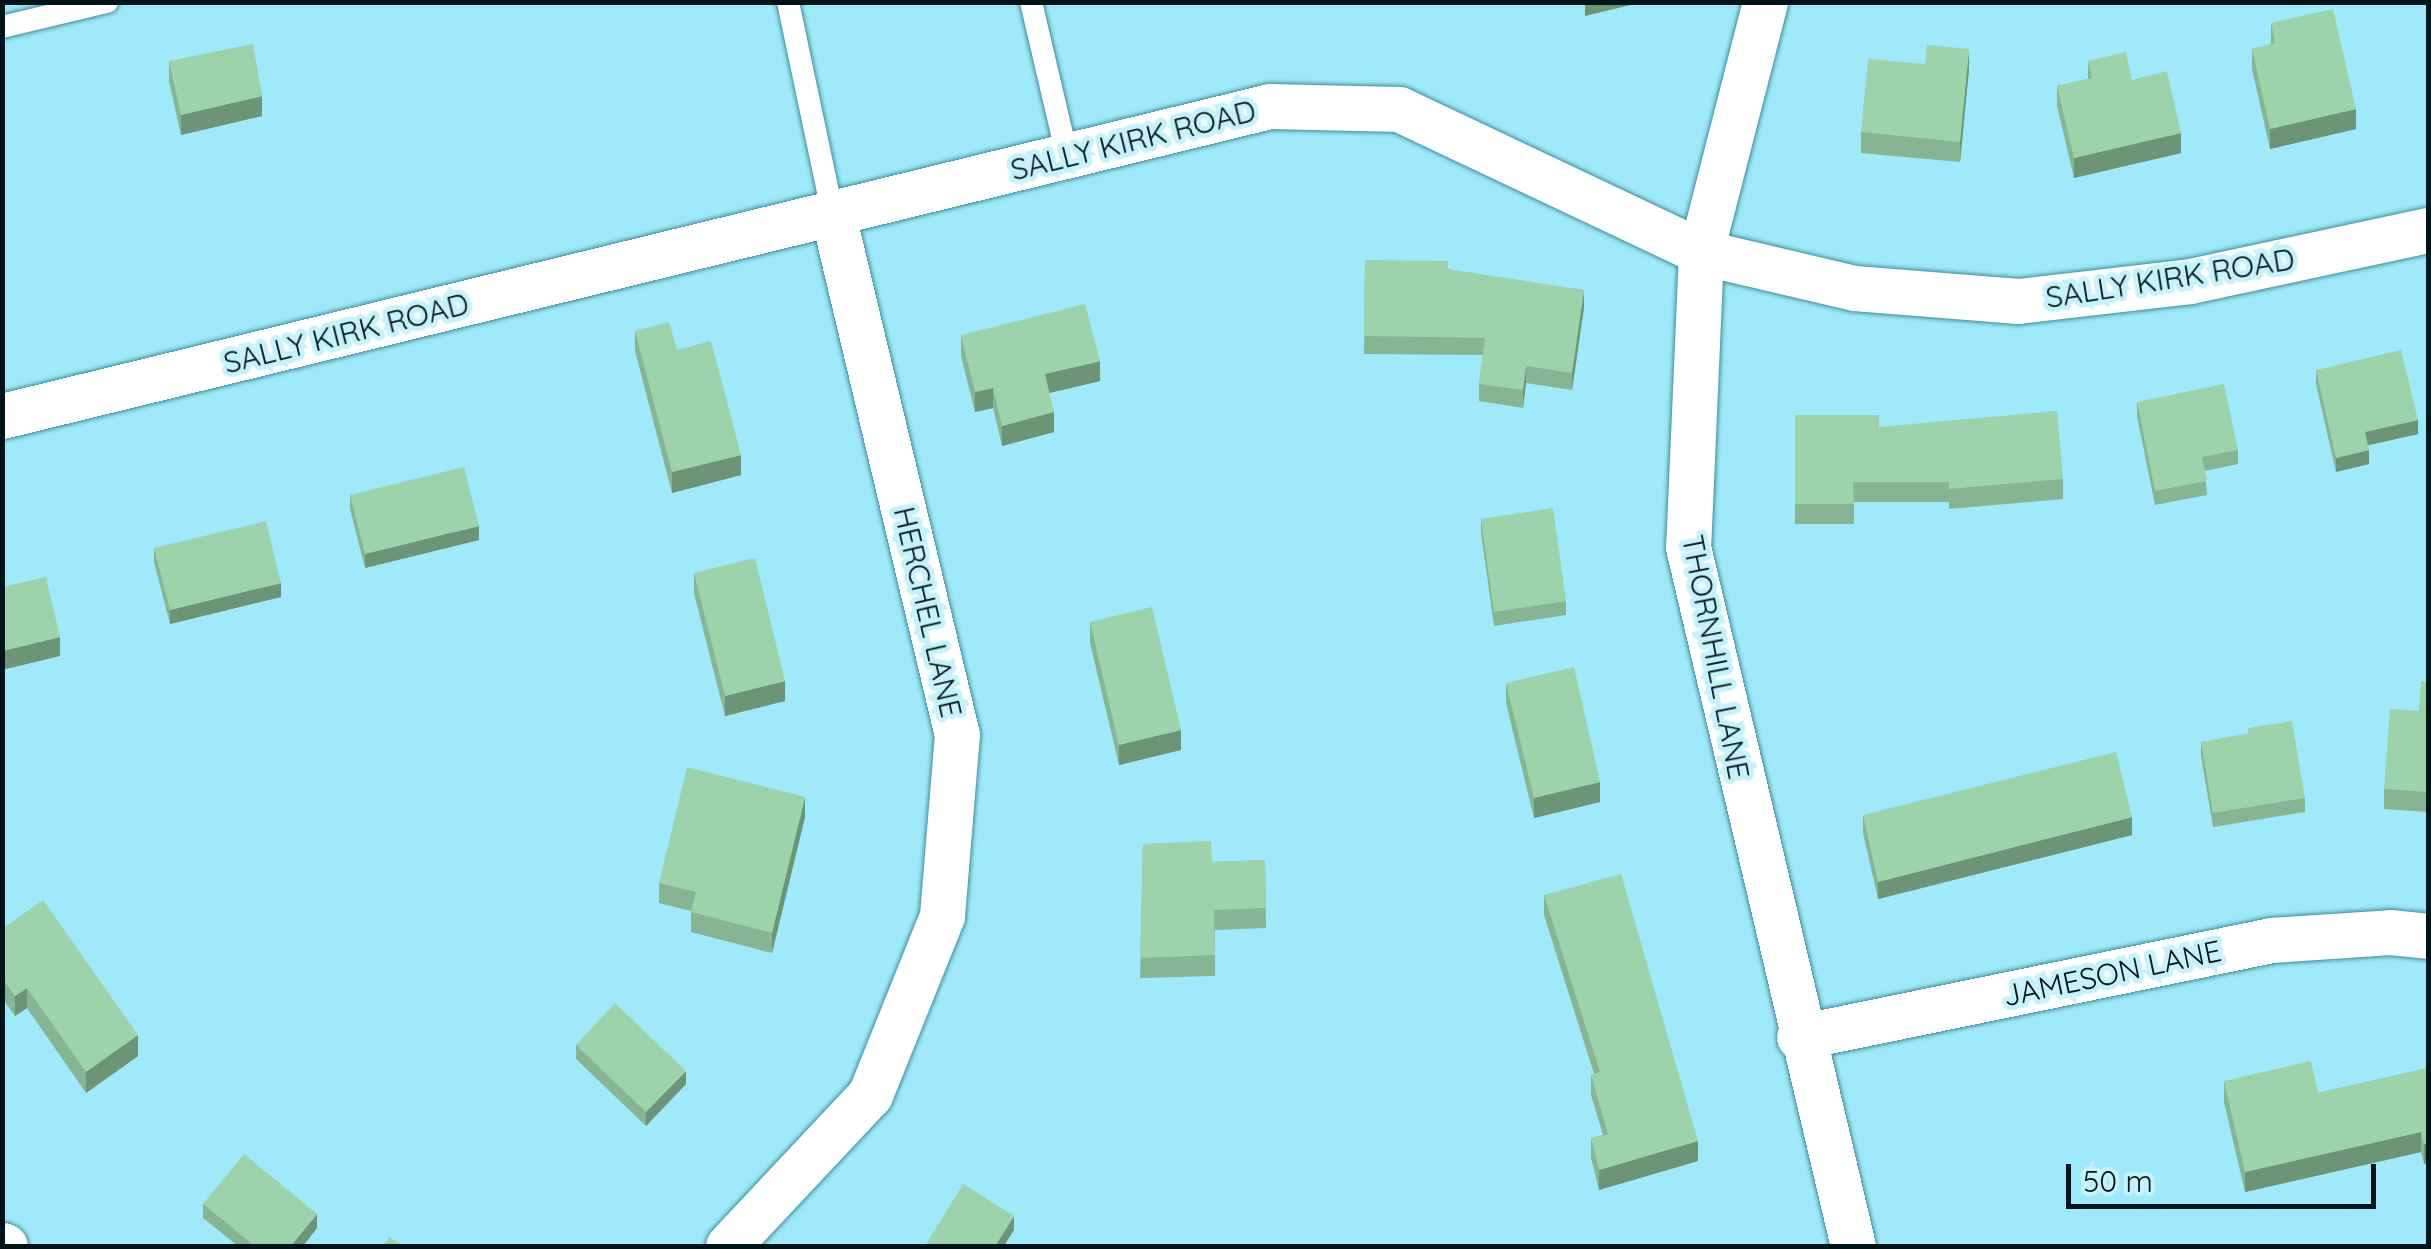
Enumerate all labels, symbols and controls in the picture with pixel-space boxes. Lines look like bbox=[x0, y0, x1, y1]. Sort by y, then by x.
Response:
street label: SALLY KIRK ROAD bbox=[1007, 92, 1259, 188]
street label: SALLY KIRK ROAD bbox=[2043, 241, 2297, 315]
street label: SALLY KIRK ROAD bbox=[220, 285, 472, 381]
street label: HERCHEL LANE bbox=[886, 503, 970, 721]
street label: THORNHILL LANE bbox=[1675, 532, 1757, 782]
street label: JAMESON LANE bbox=[2000, 932, 2224, 1014]
scale bar bbox=[2071, 1144, 2381, 1206]
text: 50 m bbox=[2083, 1162, 2153, 1200]

